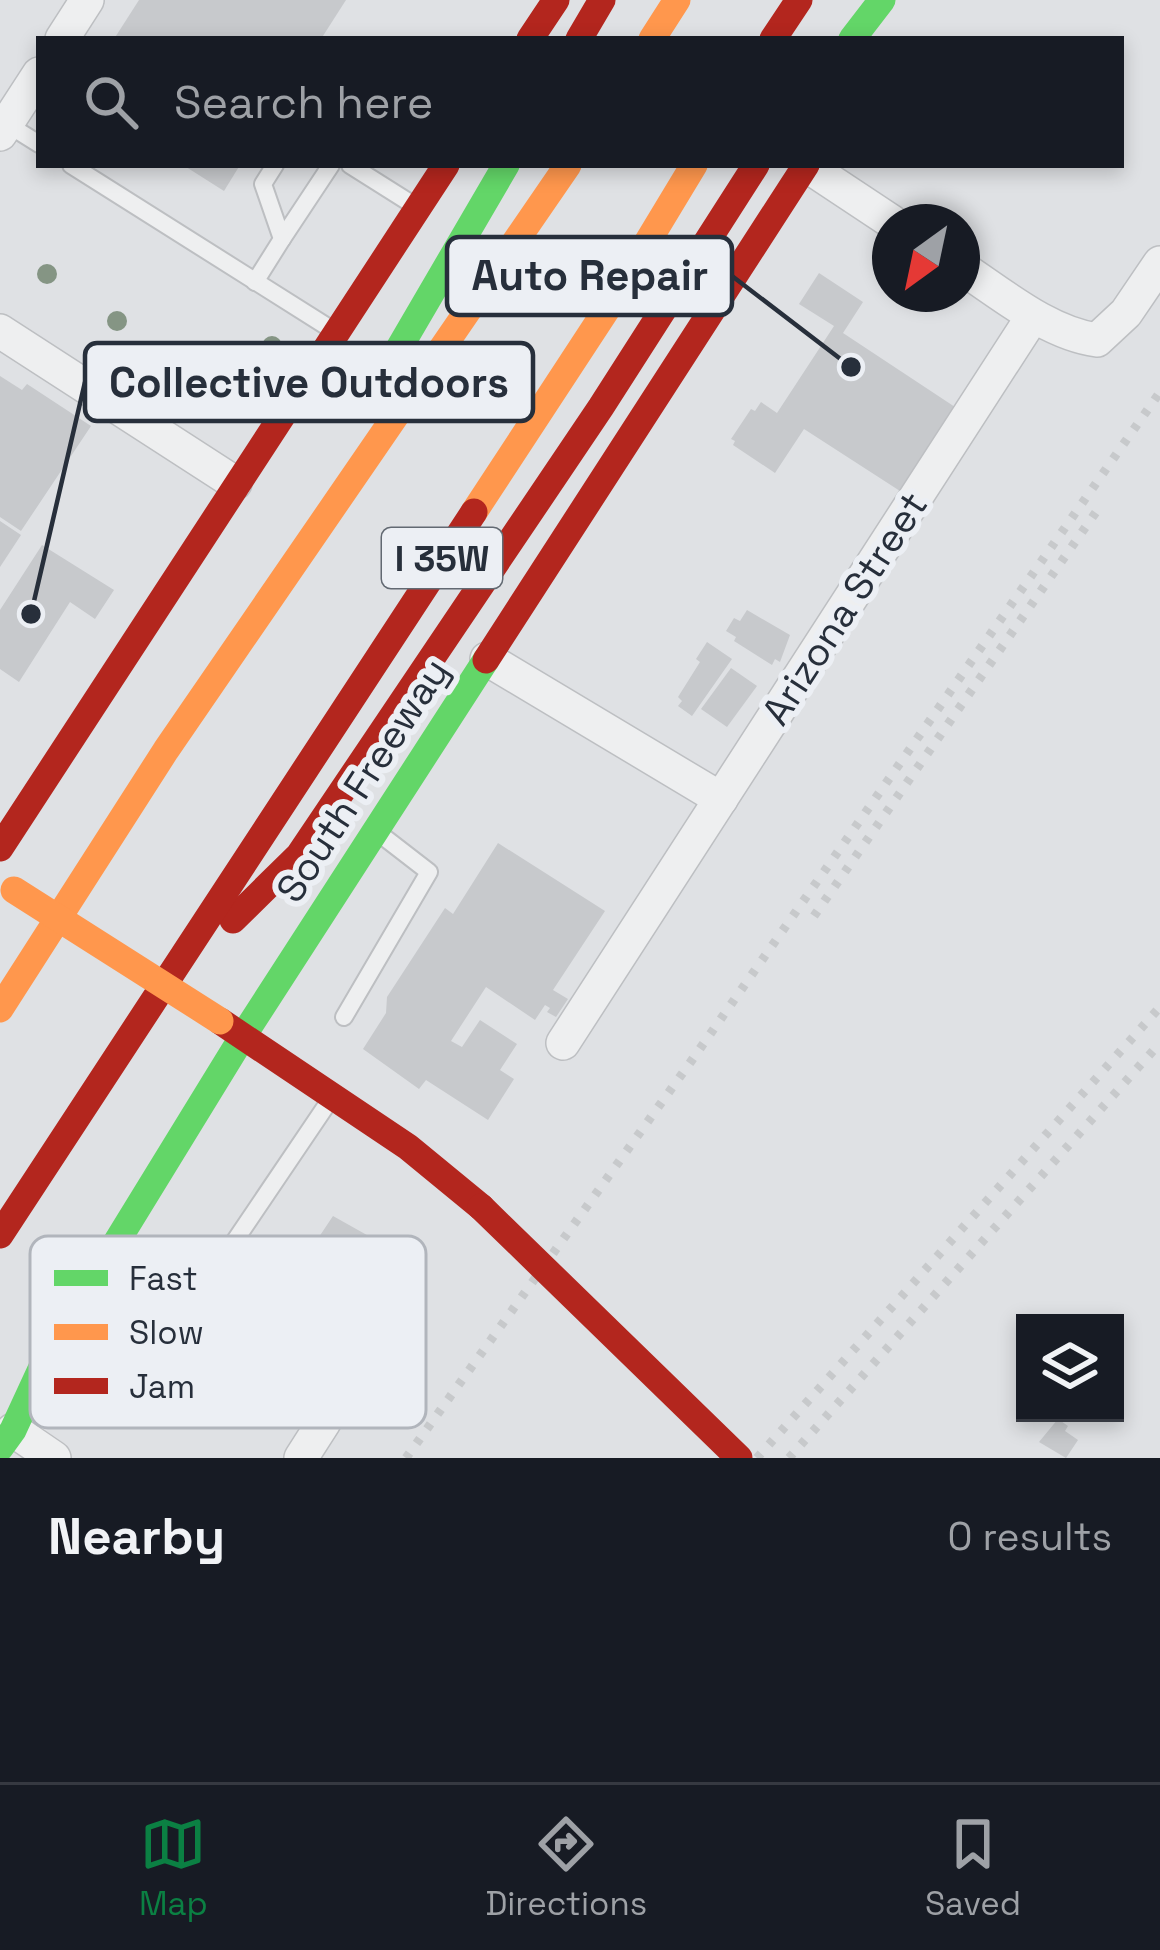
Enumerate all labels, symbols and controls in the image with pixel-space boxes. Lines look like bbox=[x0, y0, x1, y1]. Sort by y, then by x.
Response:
search box bbox=[36, 36, 1124, 168]
icon: search bbox=[78, 69, 144, 135]
text: Search here bbox=[174, 74, 433, 131]
north arrow bbox=[872, 204, 980, 312]
callout: Auto Repair bbox=[447, 237, 732, 315]
text: Auto Repair bbox=[472, 249, 708, 302]
callout: Collective Outdoors bbox=[85, 343, 533, 421]
text: Collective Outdoors bbox=[109, 356, 509, 409]
street label: Arizona Street bbox=[751, 483, 938, 734]
road number: I 35W bbox=[382, 528, 502, 588]
street label: South Freeway bbox=[265, 649, 460, 912]
legend bbox=[30, 1236, 426, 1428]
text: Fast bbox=[129, 1258, 198, 1300]
text: Slow bbox=[129, 1312, 204, 1354]
map controls bbox=[1016, 1314, 1124, 1422]
button: layers bbox=[1016, 1314, 1124, 1422]
text: Jam bbox=[129, 1366, 195, 1408]
text: Nearby bbox=[48, 1504, 225, 1569]
text: 0 results bbox=[947, 1512, 1112, 1561]
tab: Map bbox=[139, 1811, 208, 1925]
tab: Directions bbox=[485, 1811, 647, 1925]
tab: Saved bbox=[925, 1811, 1021, 1925]

